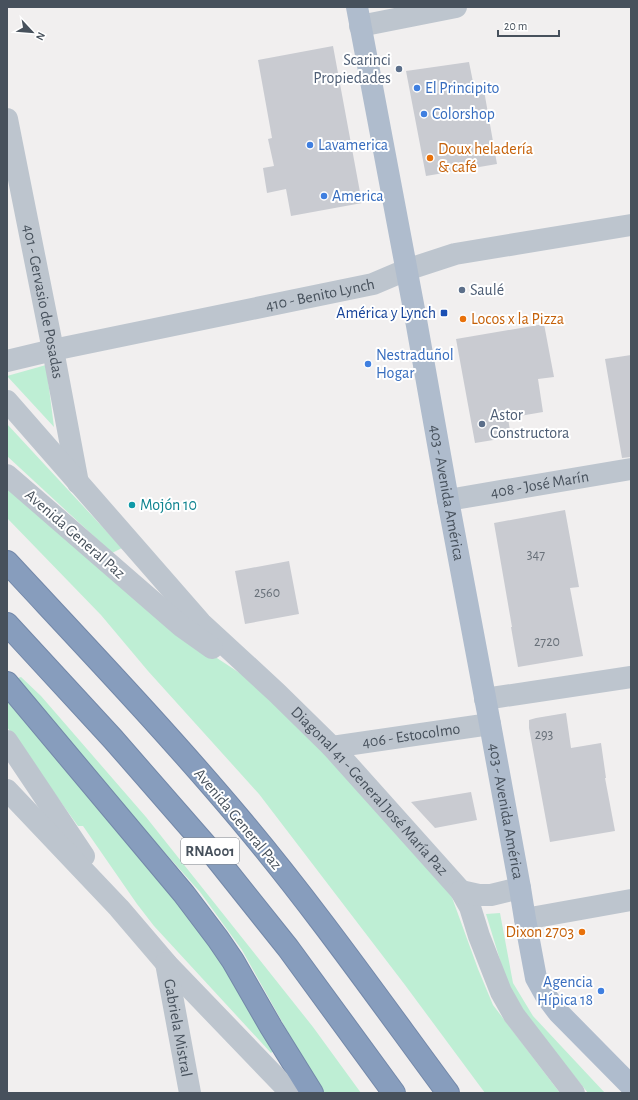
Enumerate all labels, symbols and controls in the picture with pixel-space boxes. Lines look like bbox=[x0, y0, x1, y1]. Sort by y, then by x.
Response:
north arrow bbox=[12, 12, 52, 52]
scale bar bbox=[498, 12, 559, 38]
text: 20 m bbox=[504, 20, 527, 32]
text: N bbox=[34, 30, 47, 42]
place label: Scarinci Propiedades bbox=[313, 52, 391, 86]
marker: Scarinci Propiedades bbox=[394, 64, 404, 74]
place label: El Principito bbox=[425, 80, 500, 96]
marker: El Principito bbox=[412, 83, 422, 93]
place label: Colorshop bbox=[432, 106, 495, 122]
marker: Colorshop bbox=[419, 109, 429, 119]
place label: Lavamerica bbox=[318, 137, 388, 153]
marker: Lavamerica bbox=[305, 140, 315, 150]
place label: Doux heladería & café bbox=[438, 141, 533, 175]
marker: Doux heladería & café bbox=[425, 153, 435, 163]
place label: America bbox=[332, 188, 384, 204]
marker: America bbox=[319, 191, 329, 201]
street label: 401 - Gervasio de Posadas bbox=[20, 223, 66, 380]
street label: 410 - Benito Lynch bbox=[264, 276, 376, 314]
place label: Saulé bbox=[470, 282, 504, 298]
marker: Saulé bbox=[457, 285, 467, 295]
place label: América y Lynch bbox=[336, 305, 436, 322]
marker: América y Lynch bbox=[439, 308, 449, 318]
place label: Locos x la Pizza bbox=[471, 311, 564, 327]
marker: Locos x la Pizza bbox=[458, 314, 468, 324]
place label: Nestraduñol Hogar bbox=[376, 347, 454, 381]
marker: Nestraduñol Hogar bbox=[363, 359, 373, 369]
place label: Astor Constructora bbox=[490, 407, 569, 441]
marker: Astor Constructora bbox=[477, 419, 487, 429]
street label: 403 - Avenida América bbox=[427, 423, 467, 562]
street label: 408 - José Marín bbox=[489, 468, 590, 501]
street label: Avenida General Paz bbox=[22, 486, 128, 582]
place label: Mojón 10 bbox=[140, 497, 197, 514]
marker: Mojón 10 bbox=[127, 500, 137, 510]
house number: 347 bbox=[527, 548, 545, 562]
house number: 2560 bbox=[254, 586, 280, 600]
house number: 2720 bbox=[534, 635, 560, 649]
street label: Diagonal 41 - General José María Paz bbox=[288, 704, 451, 879]
street label: 406 - Estocolmo bbox=[361, 720, 461, 751]
house number: 293 bbox=[535, 728, 554, 742]
street label: 403 - Avenida América bbox=[486, 742, 526, 881]
street label: Avenida General Paz bbox=[191, 765, 285, 873]
road number: RNA001 bbox=[181, 838, 239, 864]
place label: Dixon 2703 bbox=[506, 924, 574, 940]
marker: Dixon 2703 bbox=[577, 927, 587, 937]
place label: Agencia Hípica 18 bbox=[537, 974, 593, 1008]
street label: Gabriela Mistral bbox=[161, 978, 195, 1078]
marker: Agencia Hípica 18 bbox=[596, 986, 606, 996]

